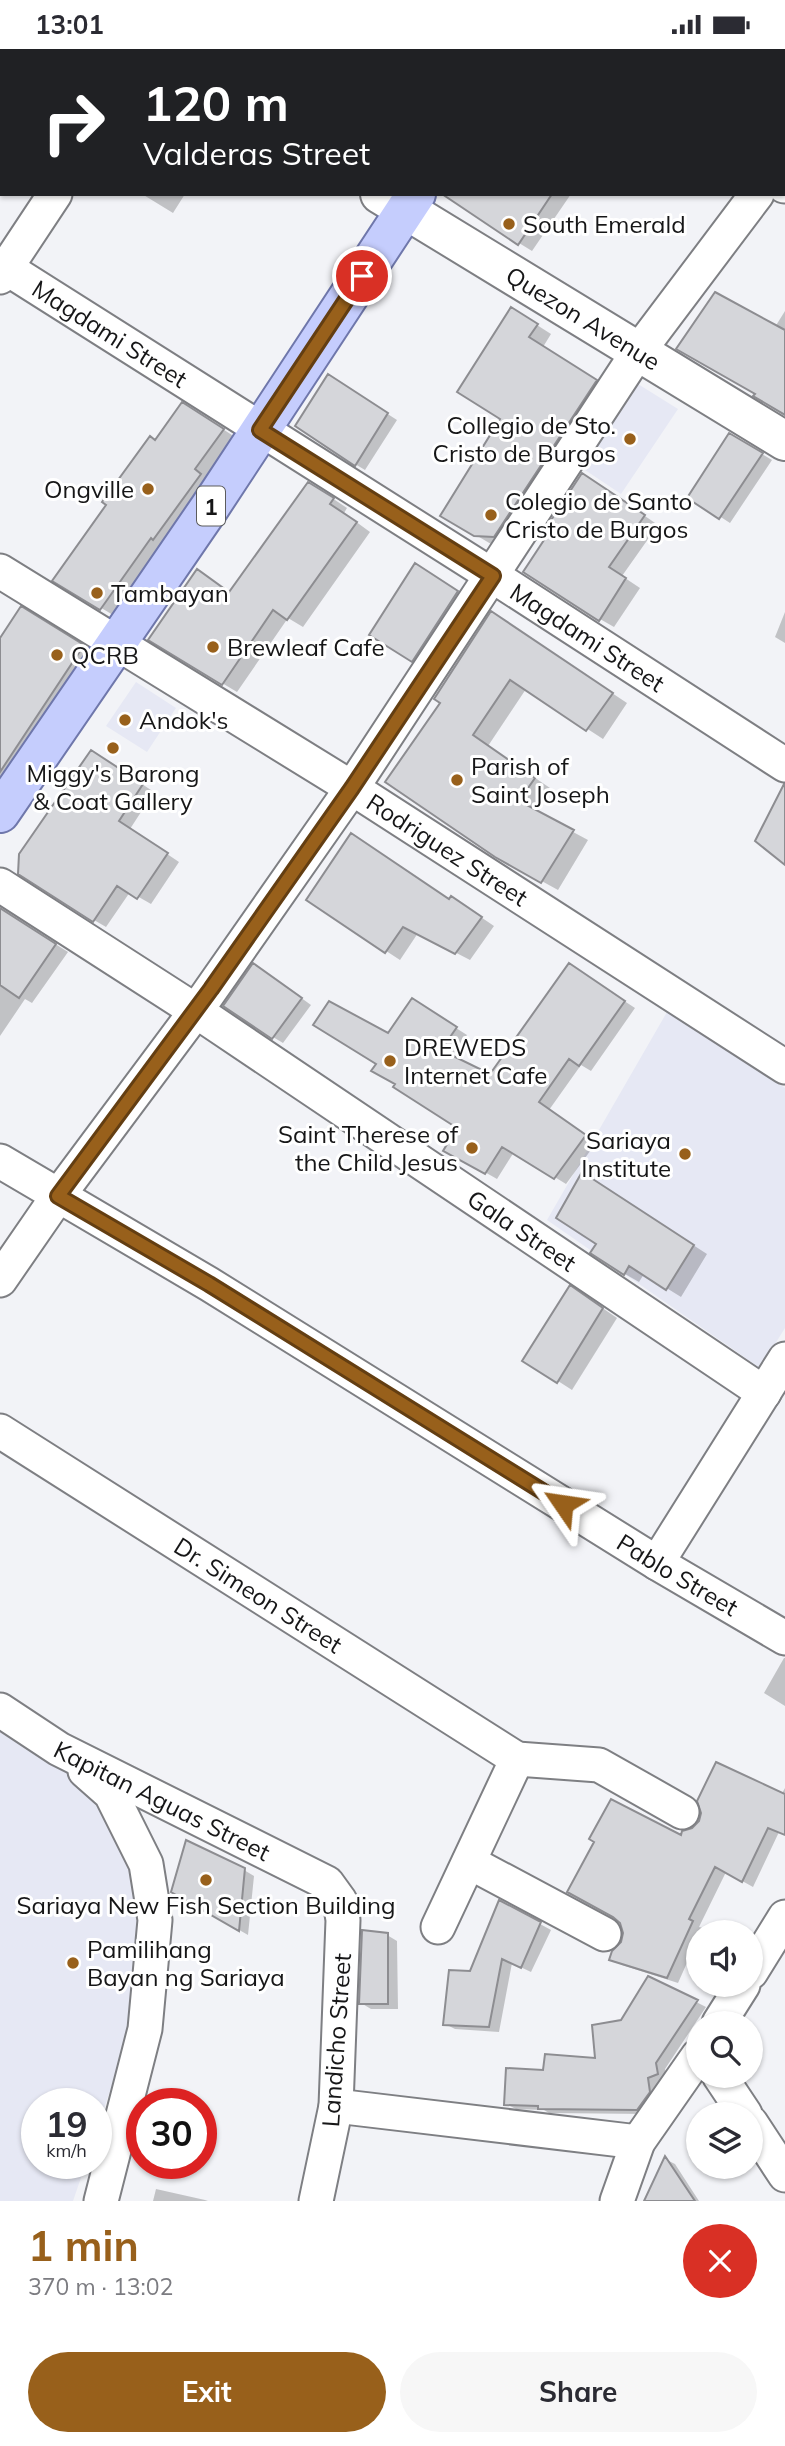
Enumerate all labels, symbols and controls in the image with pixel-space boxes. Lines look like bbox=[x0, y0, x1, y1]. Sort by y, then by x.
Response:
text: 13:01 bbox=[35, 8, 104, 41]
text: 120 m bbox=[143, 72, 289, 133]
icon: right bbox=[28, 77, 119, 168]
text: Valderas Street bbox=[143, 133, 370, 173]
place label: South Emerald bbox=[523, 209, 686, 239]
marker: South Emerald bbox=[501, 216, 517, 232]
pin bbox=[332, 246, 392, 306]
icon: arrive bbox=[343, 257, 381, 295]
street label: Quezon Avenue bbox=[501, 259, 666, 376]
street label: Magdami Street bbox=[27, 273, 193, 394]
place label: Collegio de Sto. Cristo de Burgos bbox=[433, 410, 616, 468]
marker: Collegio de Sto. Cristo de Burgos bbox=[622, 431, 638, 447]
place label: Ongville bbox=[44, 474, 134, 504]
marker: Ongville bbox=[140, 481, 156, 497]
place label: Colegio de Santo Cristo de Burgos bbox=[505, 486, 692, 544]
road number: 1 bbox=[197, 487, 225, 526]
marker: Colegio de Santo Cristo de Burgos bbox=[483, 507, 499, 523]
street label: Magdami Street bbox=[505, 576, 670, 698]
place label: Tambayan bbox=[111, 578, 229, 608]
marker: Tambayan bbox=[89, 585, 105, 601]
place label: Brewleaf Cafe bbox=[227, 632, 384, 662]
marker: Brewleaf Cafe bbox=[205, 639, 221, 655]
place label: QCRB bbox=[71, 640, 139, 670]
marker: QCRB bbox=[49, 647, 65, 663]
place label: Andok's bbox=[139, 705, 228, 735]
marker: Andok's bbox=[117, 712, 133, 728]
marker: Miggy's Barong & Coat Gallery bbox=[105, 740, 121, 756]
place label: Parish of Saint Joseph bbox=[471, 751, 610, 809]
place label: Miggy's Barong & Coat Gallery bbox=[27, 758, 199, 816]
marker: Parish of Saint Joseph bbox=[449, 772, 465, 788]
street label: Rodriguez Street bbox=[361, 787, 533, 912]
place label: DREWEDS Internet Cafe bbox=[404, 1032, 547, 1090]
marker: DREWEDS Internet Cafe bbox=[382, 1053, 398, 1069]
place label: Saint Therese of the Child Jesus bbox=[278, 1119, 459, 1177]
place label: Sariaya Institute bbox=[581, 1125, 671, 1183]
marker: Saint Therese of the Child Jesus bbox=[464, 1140, 480, 1156]
marker: Sariaya Institute bbox=[677, 1146, 693, 1162]
street label: Gala Street bbox=[462, 1183, 582, 1278]
position arrow bbox=[526, 1467, 600, 1541]
street label: Pablo Street bbox=[611, 1527, 744, 1622]
street label: Dr. Simeon Street bbox=[169, 1531, 348, 1659]
street label: Kapitan Aguas Street bbox=[49, 1734, 275, 1867]
marker: Sariaya New Fish Section Building bbox=[198, 1872, 214, 1888]
place label: Sariaya New Fish Section Building bbox=[17, 1890, 395, 1920]
map controls bbox=[686, 1920, 763, 2179]
button: sound bbox=[686, 1920, 763, 1997]
place label: Pamilihang Bayan ng Sariaya bbox=[87, 1934, 285, 1992]
street label: Landicho Street bbox=[315, 1952, 357, 2128]
marker: Pamilihang Bayan ng Sariaya bbox=[65, 1955, 81, 1971]
button: search bbox=[686, 2011, 763, 2088]
speed limit sign: 30 bbox=[126, 2088, 217, 2179]
text: 19 bbox=[45, 2102, 88, 2146]
button: layers bbox=[686, 2102, 763, 2179]
text: km/h bbox=[46, 2139, 87, 2162]
text: 1 min bbox=[28, 2219, 139, 2272]
button: close bbox=[683, 2224, 757, 2298]
text: 370 m · 13:02 bbox=[28, 2272, 173, 2301]
button: Exit bbox=[28, 2352, 386, 2432]
button: Share bbox=[400, 2352, 757, 2432]

